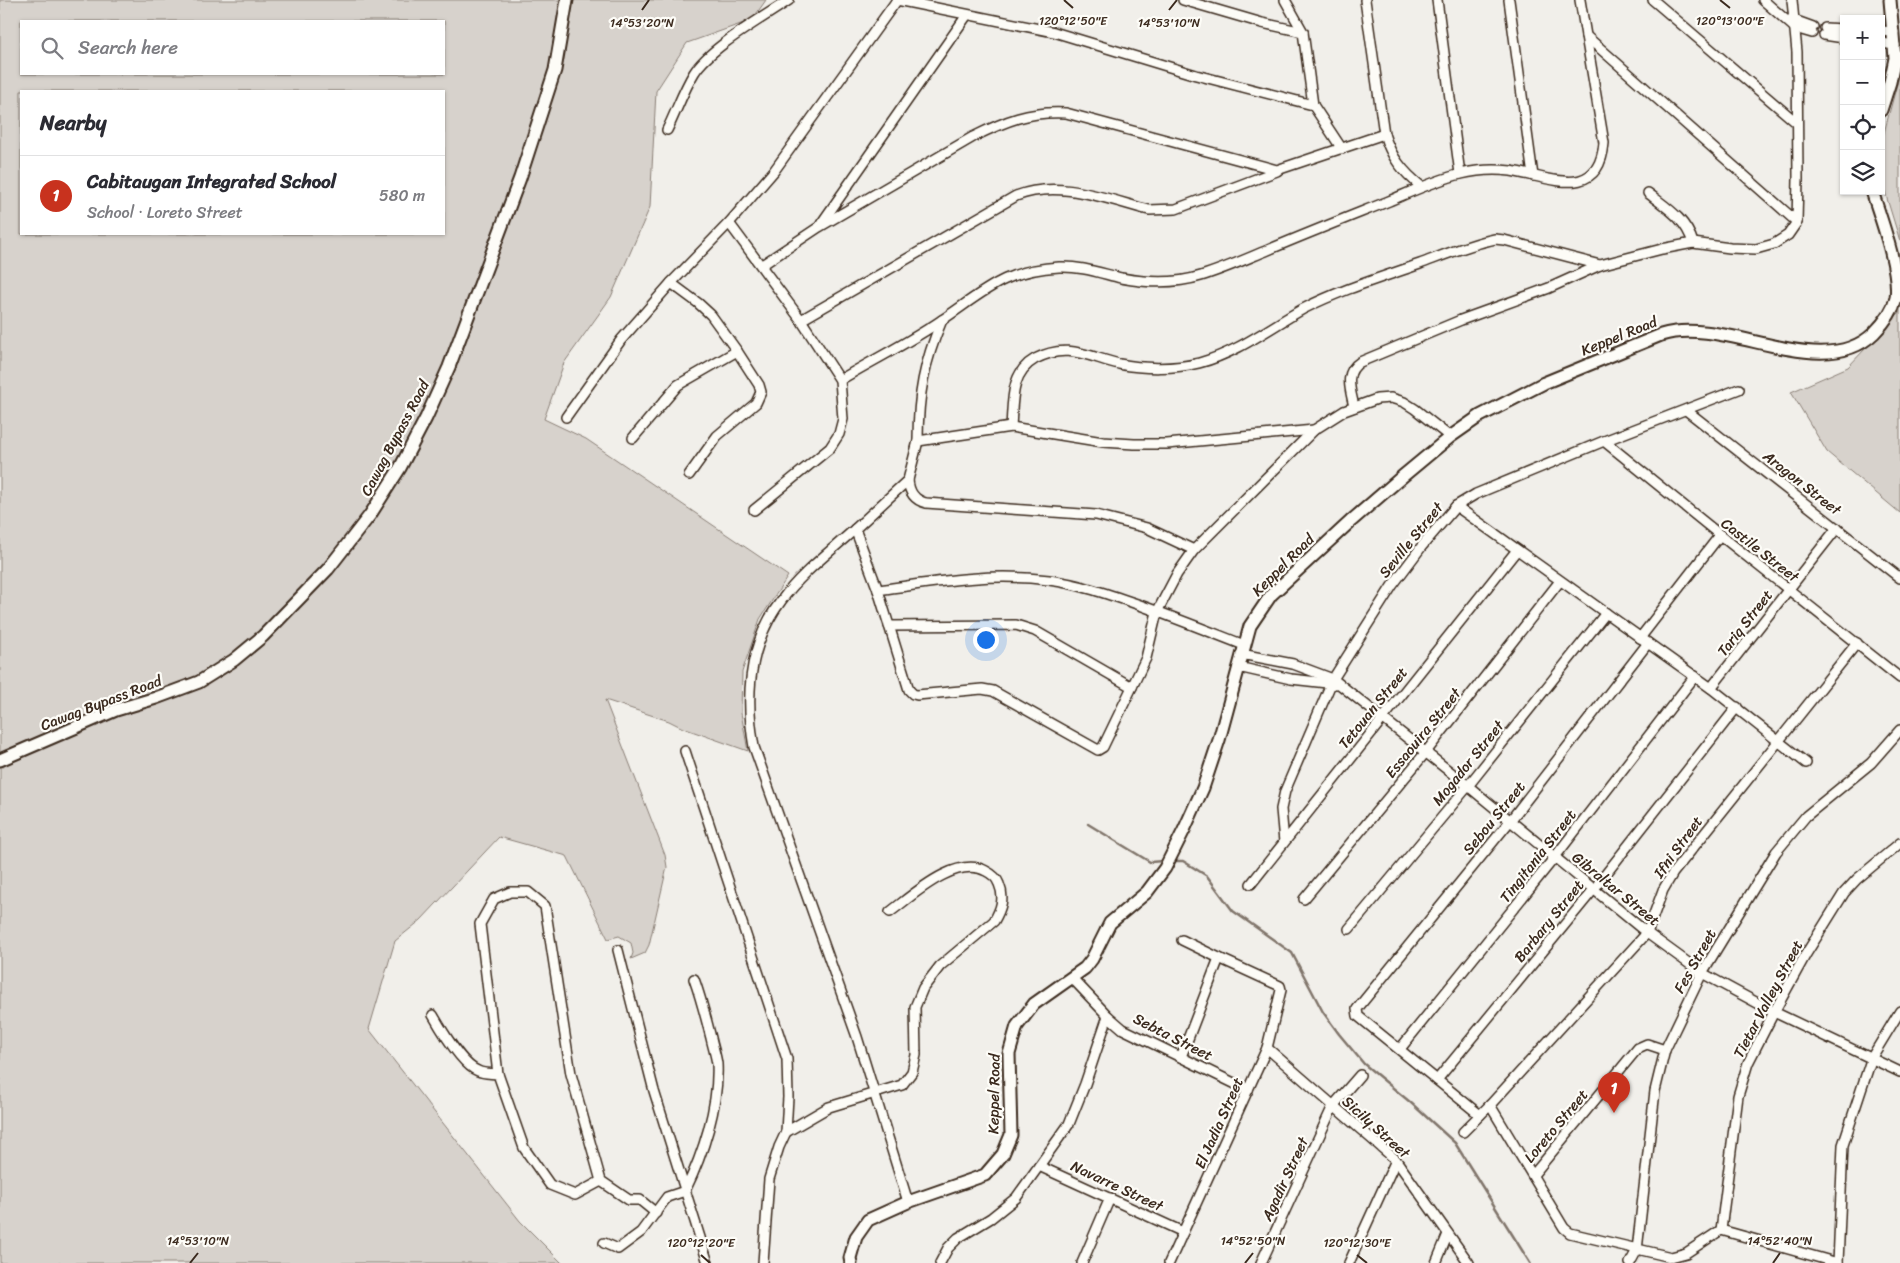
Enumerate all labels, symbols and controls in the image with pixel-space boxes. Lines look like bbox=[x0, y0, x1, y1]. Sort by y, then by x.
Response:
text: 120°12'50"E bbox=[1039, 10, 1108, 32]
text: 120°13'00"E bbox=[1696, 10, 1765, 32]
text: 14°53'20"N bbox=[610, 12, 675, 34]
text: 14°53'10"N bbox=[1138, 12, 1201, 34]
map controls bbox=[1840, 15, 1885, 195]
button: + bbox=[1840, 15, 1885, 60]
search box bbox=[20, 20, 445, 75]
text: Search here bbox=[78, 31, 178, 64]
icon: search bbox=[38, 34, 66, 62]
button: − bbox=[1840, 60, 1885, 105]
text: Nearby bbox=[40, 104, 106, 142]
button: locate bbox=[1840, 105, 1885, 150]
button: layers bbox=[1840, 150, 1885, 195]
text: Cabitaugan Integrated School bbox=[87, 165, 336, 198]
text: 1 bbox=[53, 181, 59, 210]
text: 580 m bbox=[379, 181, 425, 210]
text: School · Loreto Street bbox=[87, 198, 243, 227]
street label: Keppel Road bbox=[1577, 308, 1662, 363]
street label: Cawag Bypass Road bbox=[353, 374, 437, 501]
street label: Aragon Street bbox=[1756, 443, 1848, 523]
street label: Seville Street bbox=[1372, 496, 1451, 584]
street label: Castile Street bbox=[1715, 511, 1806, 590]
street label: Keppel Road bbox=[1245, 527, 1321, 603]
street label: Tariq Street bbox=[1710, 583, 1780, 662]
your location bbox=[973, 627, 999, 653]
street label: Tetouan Street bbox=[1332, 661, 1415, 755]
street label: Cawag Bypass Road bbox=[37, 668, 166, 738]
street label: Essaouira Street bbox=[1378, 681, 1468, 784]
street label: Mogador Street bbox=[1425, 714, 1511, 812]
street label: Sebou Street bbox=[1456, 775, 1532, 861]
street label: Tingitania Street bbox=[1493, 803, 1583, 909]
street label: Ifni Street bbox=[1646, 810, 1710, 885]
street label: Gibraltar Street bbox=[1566, 845, 1666, 933]
street label: Barbary Street bbox=[1507, 873, 1591, 968]
street label: Fes Street bbox=[1667, 924, 1724, 998]
street label: Tietar Valley Street bbox=[1726, 935, 1810, 1063]
street label: Sebta Street bbox=[1129, 1006, 1218, 1068]
street label: Keppel Road bbox=[980, 1052, 1008, 1134]
street label: El Jadia Street bbox=[1187, 1072, 1251, 1173]
pin: 1 bbox=[1598, 1072, 1630, 1113]
street label: Loreto Street bbox=[1517, 1083, 1595, 1169]
street label: Sicily Street bbox=[1336, 1089, 1417, 1166]
street label: Agadir Street bbox=[1254, 1132, 1316, 1226]
street label: Navarre Street bbox=[1066, 1153, 1168, 1219]
text: 14°53'10"N bbox=[167, 1230, 230, 1252]
text: 14°52'50"N bbox=[1221, 1230, 1286, 1252]
text: 14°52'40"N bbox=[1748, 1230, 1813, 1252]
text: 120°12'20"E bbox=[667, 1232, 736, 1254]
text: 120°12'30"E bbox=[1323, 1232, 1392, 1254]

